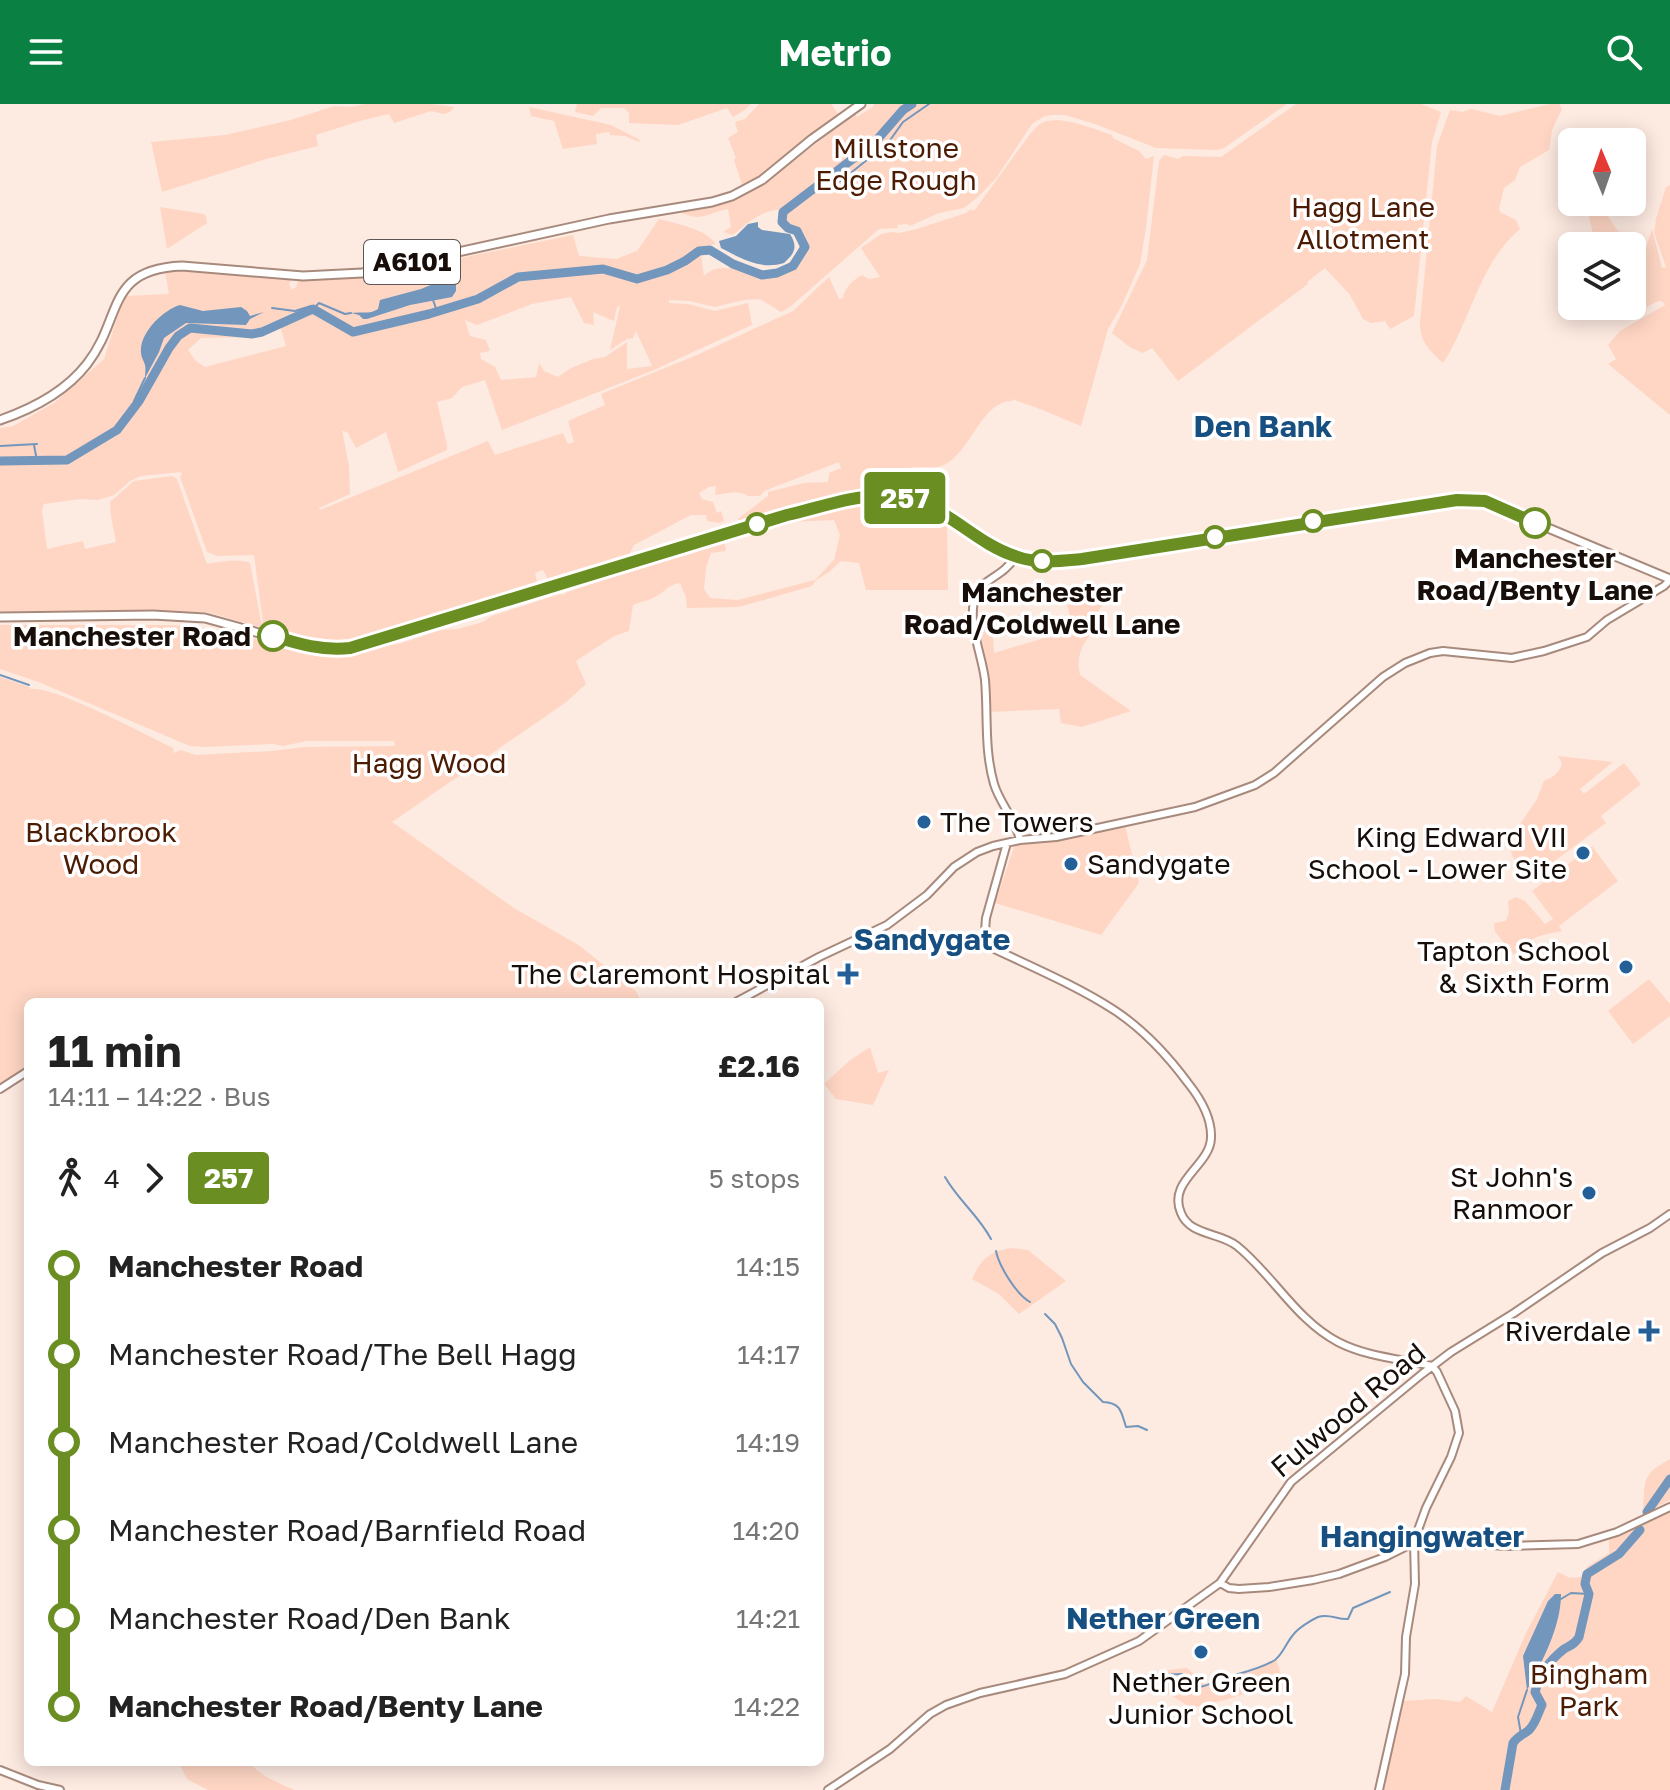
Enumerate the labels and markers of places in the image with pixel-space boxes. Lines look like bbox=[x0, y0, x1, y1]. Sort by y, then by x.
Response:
marker: Manchester Road/Benty Lane bbox=[1520, 508, 1550, 538]
unlabelled marker bbox=[1302, 510, 1324, 532]
unlabelled marker bbox=[746, 513, 768, 535]
unlabelled marker bbox=[1204, 526, 1226, 548]
place label: Manchester Road/Benty Lane bbox=[1416, 541, 1654, 606]
marker: Manchester Road/Coldwell Lane bbox=[1031, 550, 1053, 572]
place label: Manchester Road/Coldwell Lane bbox=[903, 575, 1181, 640]
place label: Manchester Road bbox=[13, 619, 251, 652]
marker: Manchester Road bbox=[258, 621, 288, 651]
place label: The Towers bbox=[940, 805, 1094, 838]
marker: The Towers bbox=[915, 813, 933, 831]
place label: King Edward VII School - Lower Site bbox=[1308, 820, 1567, 885]
marker: King Edward VII School - Lower Site bbox=[1574, 844, 1592, 862]
place label: Sandygate bbox=[1087, 847, 1231, 880]
marker: Sandygate bbox=[1062, 855, 1080, 873]
place label: Tapton School & Sixth Form bbox=[1417, 934, 1610, 999]
place label: The Claremont Hospital bbox=[511, 957, 830, 990]
marker: Tapton School & Sixth Form bbox=[1617, 958, 1635, 976]
marker: The Claremont Hospital bbox=[837, 963, 859, 985]
place label: St John's Ranmoor bbox=[1450, 1160, 1573, 1225]
marker: St John's Ranmoor bbox=[1580, 1184, 1598, 1202]
place label: Riverdale bbox=[1504, 1314, 1631, 1347]
marker: Riverdale bbox=[1638, 1320, 1660, 1342]
marker: Nether Green Junior School bbox=[1192, 1643, 1210, 1661]
place label: Nether Green Junior School bbox=[1109, 1665, 1293, 1730]

